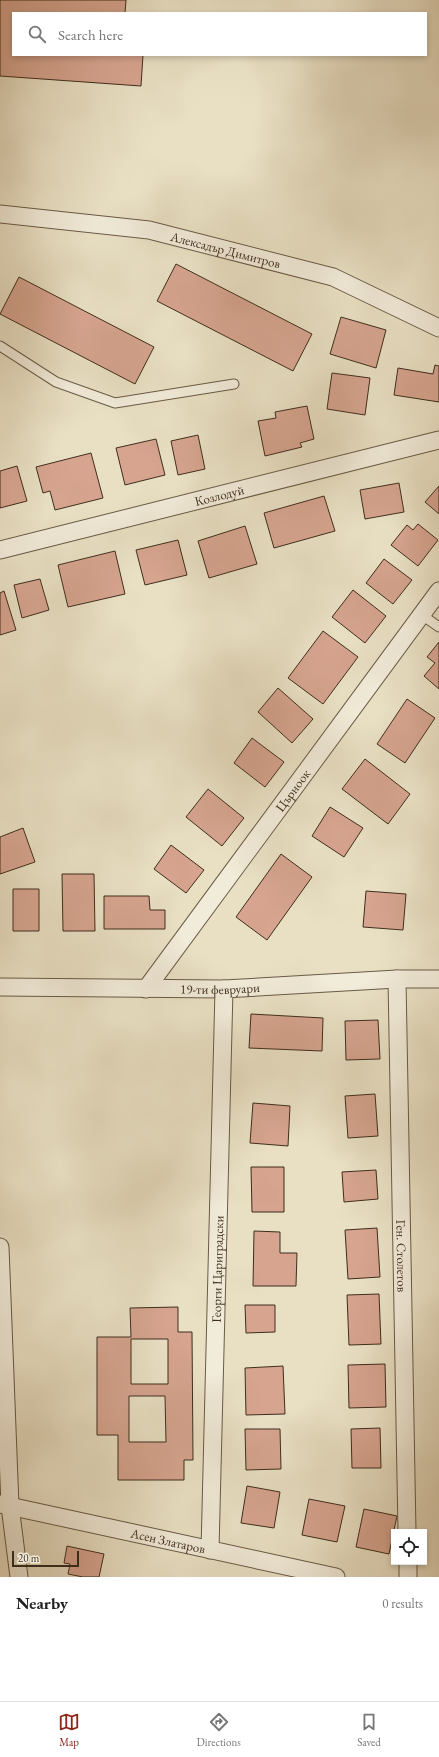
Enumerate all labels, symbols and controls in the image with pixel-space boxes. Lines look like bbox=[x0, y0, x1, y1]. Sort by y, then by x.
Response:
search box bbox=[12, 12, 427, 56]
icon: search bbox=[26, 23, 48, 45]
text: Search here bbox=[58, 25, 123, 44]
street label: Алексадър Димитров bbox=[168, 228, 283, 272]
street label: Козлодуй bbox=[193, 481, 246, 510]
street label: Църноок bbox=[272, 765, 315, 815]
street label: 19-ти февруари bbox=[180, 979, 260, 998]
street label: Георги Цариградски bbox=[208, 1215, 227, 1323]
street label: Ген. Столетов bbox=[392, 1220, 411, 1293]
street label: Асен Златаров bbox=[128, 1524, 207, 1557]
map controls bbox=[391, 1529, 427, 1565]
button: locate bbox=[391, 1529, 427, 1565]
scale bar bbox=[12, 1549, 79, 1568]
text: 20 m bbox=[18, 1551, 39, 1565]
text: Nearby bbox=[16, 1592, 68, 1614]
text: 0 results bbox=[382, 1595, 423, 1612]
tab: Map bbox=[58, 1711, 80, 1749]
tab: Directions bbox=[197, 1711, 241, 1749]
tab: Saved bbox=[357, 1711, 381, 1749]

